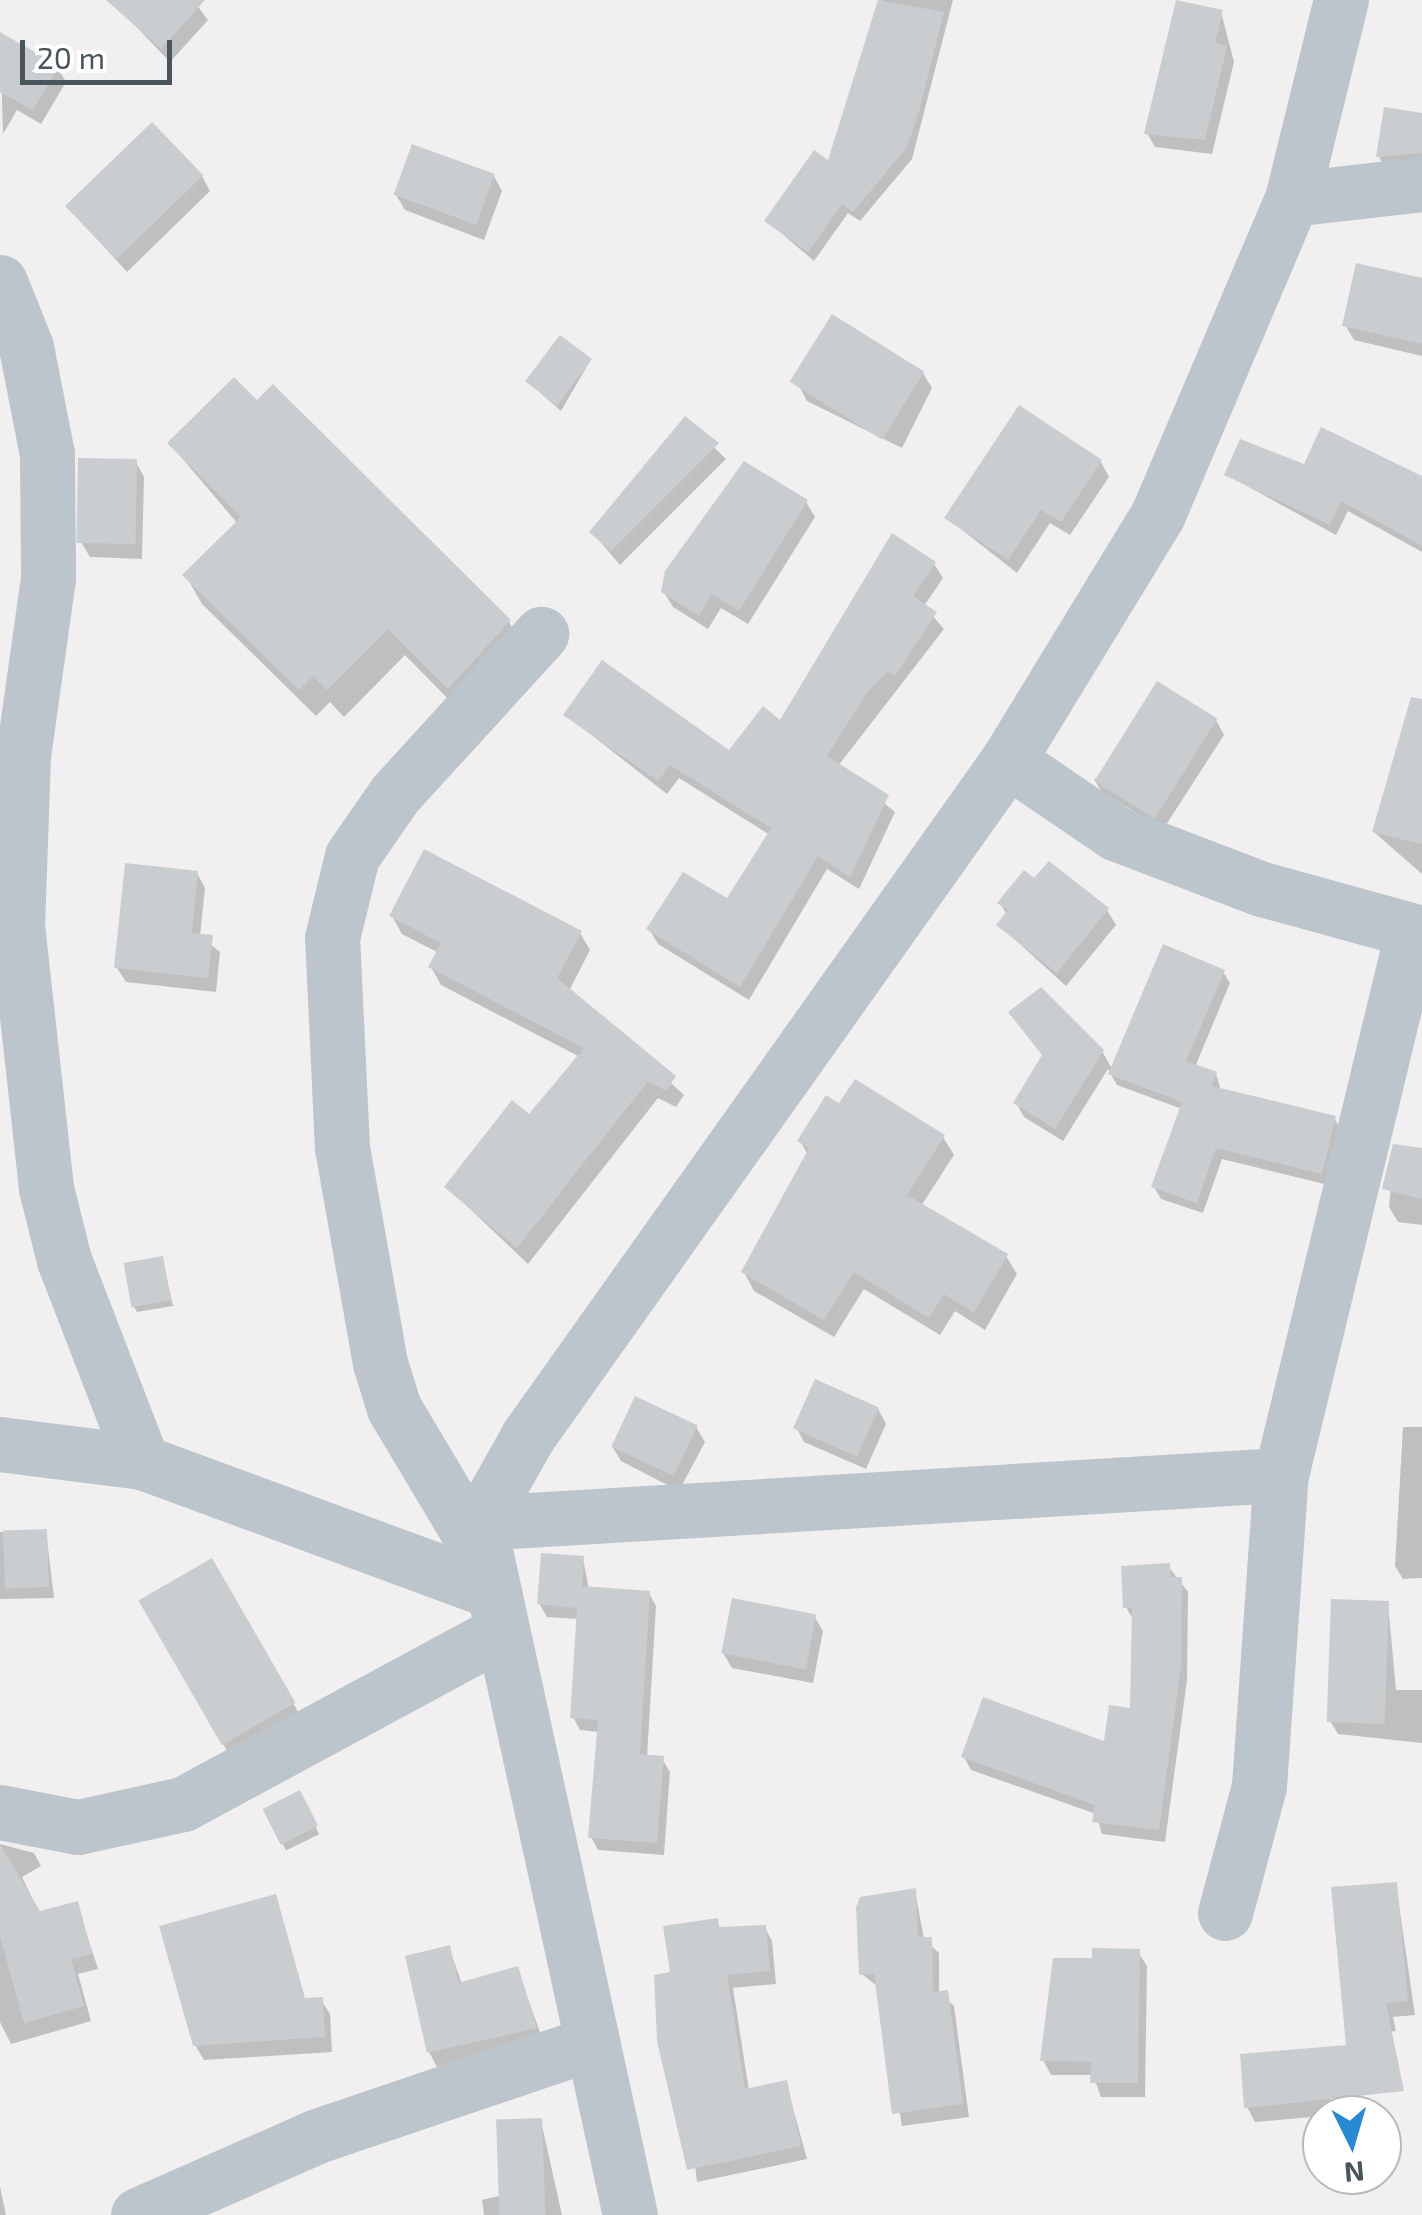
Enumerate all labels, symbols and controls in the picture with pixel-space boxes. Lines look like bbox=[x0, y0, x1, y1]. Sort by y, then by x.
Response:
scale bar bbox=[25, 20, 178, 82]
text: 20 m bbox=[37, 39, 105, 75]
north arrow bbox=[1302, 2095, 1402, 2195]
text: N bbox=[1343, 2155, 1366, 2191]

